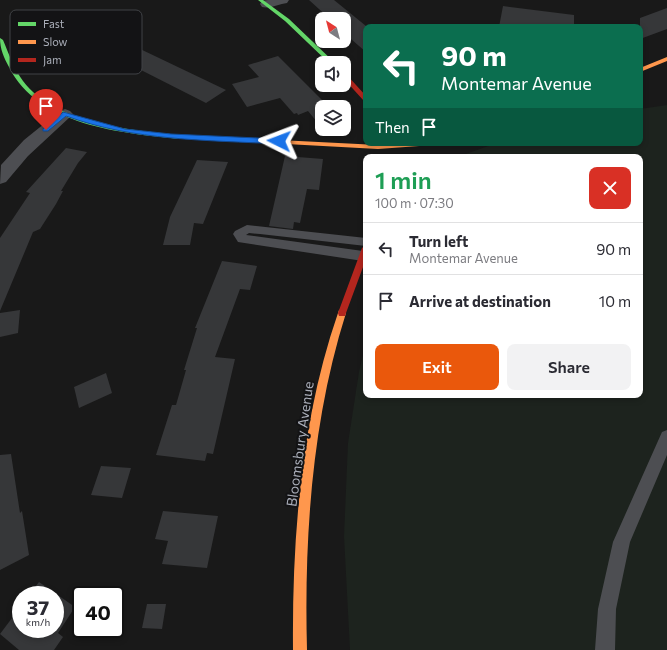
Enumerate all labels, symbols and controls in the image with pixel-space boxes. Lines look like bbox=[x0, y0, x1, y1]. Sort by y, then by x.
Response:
legend bbox=[10, 10, 142, 74]
north arrow bbox=[315, 12, 351, 48]
map controls bbox=[315, 12, 351, 136]
text: Fast bbox=[43, 17, 65, 30]
text: Slow bbox=[43, 35, 68, 48]
text: 90 m bbox=[441, 38, 507, 72]
icon: left bbox=[375, 40, 427, 92]
text: Jam bbox=[43, 53, 62, 67]
button: sound bbox=[315, 56, 351, 92]
text: Montemar Avenue bbox=[441, 72, 592, 94]
pin bbox=[29, 89, 63, 130]
icon: arrive bbox=[35, 95, 57, 117]
button: layers bbox=[315, 100, 351, 136]
icon: arrive bbox=[418, 116, 440, 138]
text: Then bbox=[375, 118, 410, 136]
position arrow bbox=[258, 120, 300, 162]
text: 1 min bbox=[375, 165, 432, 194]
button: close bbox=[589, 167, 631, 209]
text: 100 m · 07:30 bbox=[375, 195, 454, 211]
text: Turn left bbox=[409, 232, 468, 250]
icon: left bbox=[375, 238, 397, 260]
text: 90 m bbox=[596, 240, 631, 258]
text: Montemar Avenue bbox=[409, 250, 518, 266]
icon: arrive bbox=[375, 290, 397, 312]
text: Arrive at destination bbox=[409, 292, 551, 310]
text: 10 m bbox=[599, 292, 631, 310]
button: Exit bbox=[375, 344, 499, 390]
button: Share bbox=[507, 344, 631, 390]
street label: Bloomsbury Avenue bbox=[282, 380, 317, 508]
speed limit sign: 40 bbox=[72, 586, 124, 638]
text: 37 bbox=[27, 595, 49, 619]
text: km/h bbox=[26, 616, 50, 628]

